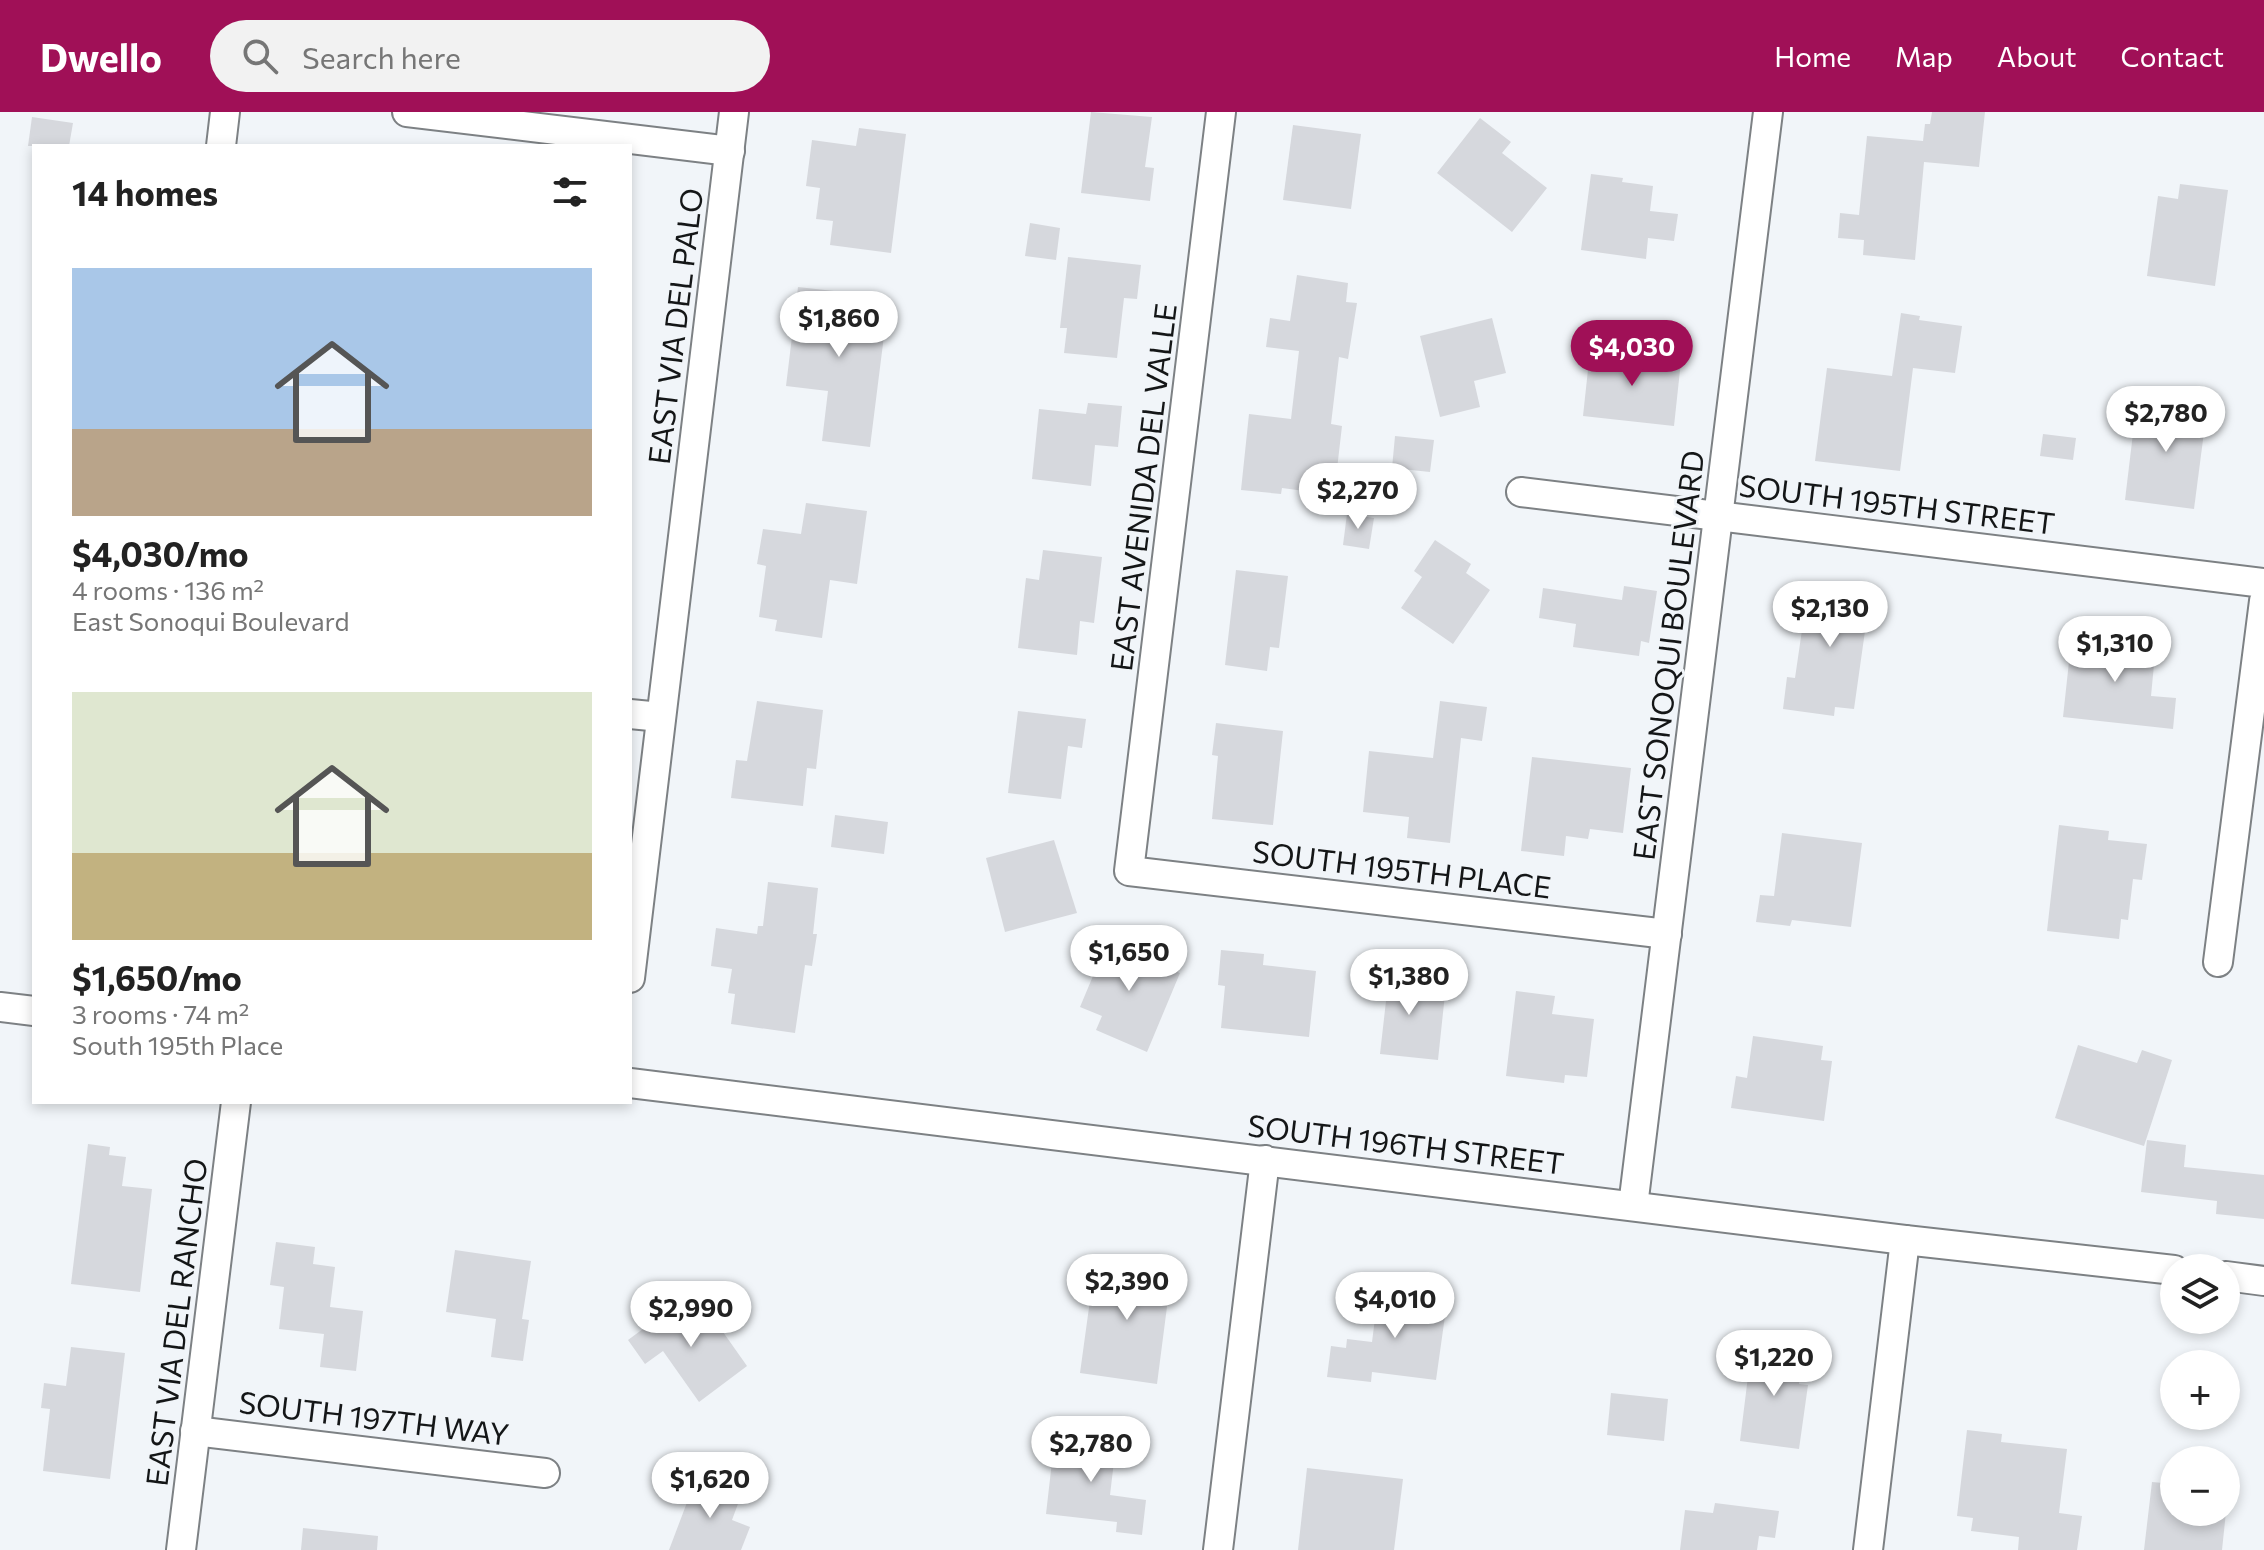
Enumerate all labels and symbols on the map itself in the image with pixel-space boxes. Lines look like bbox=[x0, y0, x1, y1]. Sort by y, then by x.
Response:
street label: EAST VIA DEL PALO bbox=[639, 186, 709, 466]
pin: $1,860 bbox=[774, 291, 904, 359]
street label: EAST AVENIDA DEL VALLE bbox=[1101, 301, 1183, 673]
pin: $4,030 bbox=[1567, 320, 1697, 388]
pin: $2,780 bbox=[2101, 386, 2231, 454]
street label: EAST SONOQUI BOULEVARD bbox=[1623, 448, 1711, 862]
pin: $2,270 bbox=[1293, 463, 1423, 531]
street label: SOUTH 195TH STREET bbox=[1737, 465, 2057, 541]
pin: $2,130 bbox=[1765, 581, 1895, 649]
pin: $1,310 bbox=[2050, 616, 2180, 684]
street label: SOUTH 195TH PLACE bbox=[1251, 831, 1553, 905]
pin: $1,650 bbox=[1064, 925, 1194, 993]
pin: $1,380 bbox=[1344, 949, 1474, 1017]
street label: SOUTH 196TH STREET bbox=[1246, 1105, 1566, 1181]
street label: EAST VIA DEL RANCHO bbox=[137, 1156, 213, 1488]
pin: $2,390 bbox=[1062, 1254, 1192, 1322]
pin: $4,010 bbox=[1330, 1272, 1460, 1340]
pin: $2,990 bbox=[626, 1281, 756, 1349]
pin: $1,220 bbox=[1709, 1330, 1839, 1398]
street label: SOUTH 197TH WAY bbox=[237, 1382, 511, 1452]
pin: $2,780 bbox=[1026, 1416, 1156, 1484]
pin: $1,620 bbox=[645, 1452, 775, 1520]

